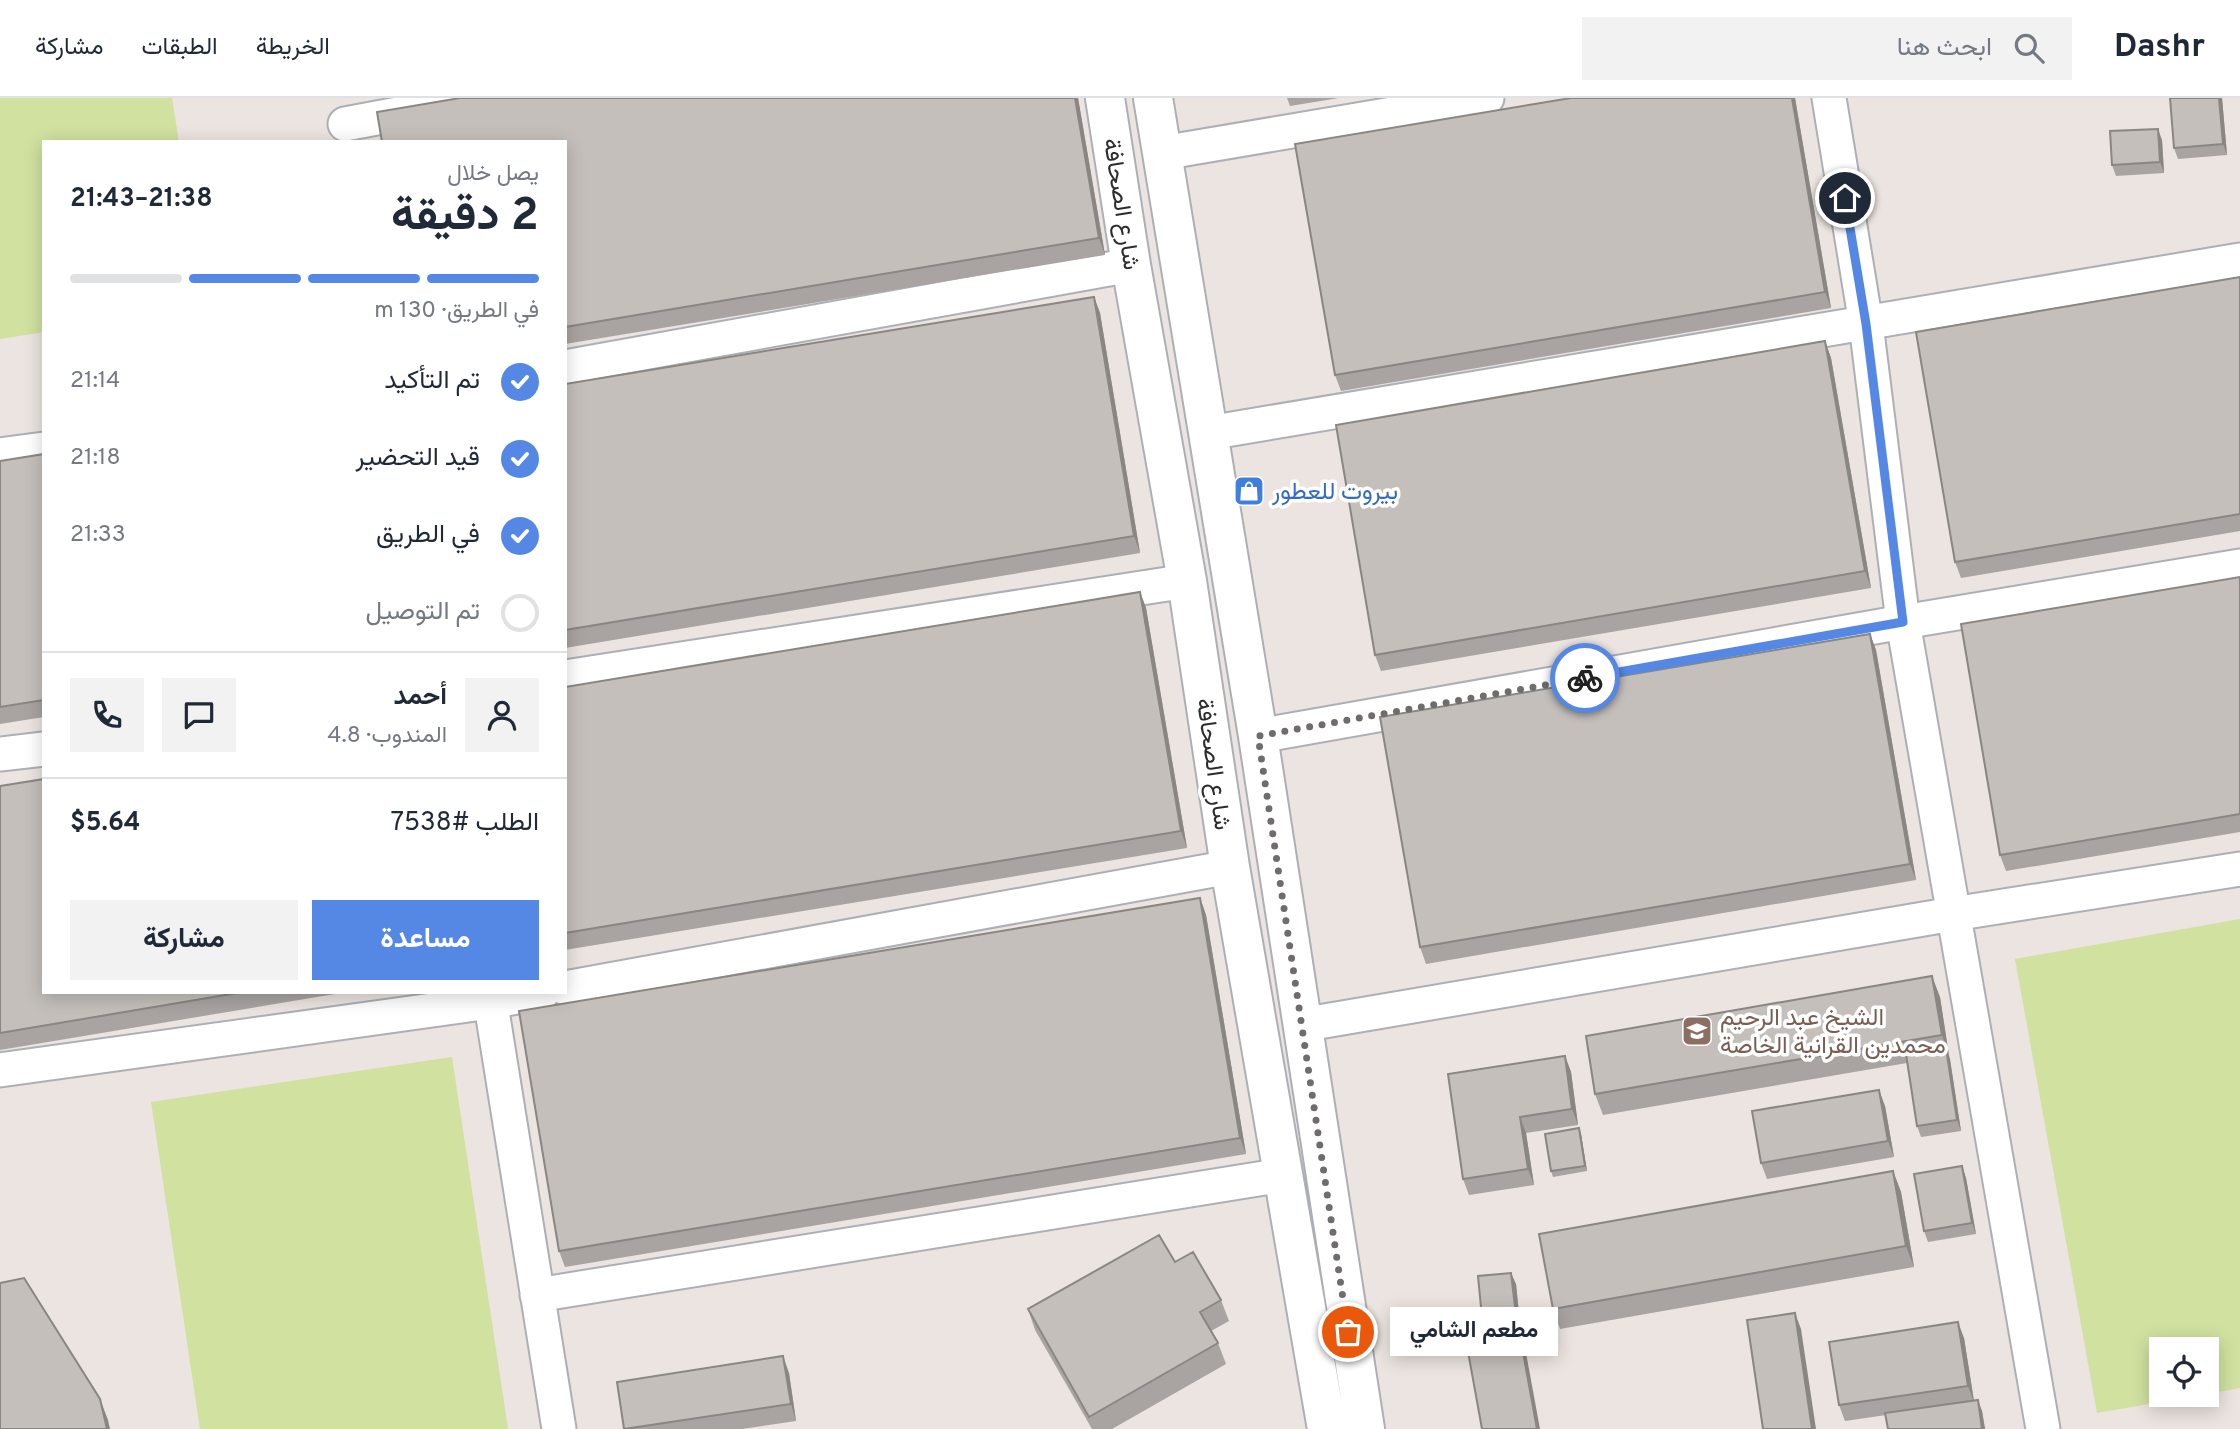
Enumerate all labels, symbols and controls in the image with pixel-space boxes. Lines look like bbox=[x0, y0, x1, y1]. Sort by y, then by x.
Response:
search box bbox=[1582, 17, 2072, 80]
text: Dashr bbox=[2114, 27, 2205, 69]
icon: search bbox=[2010, 29, 2048, 67]
text: ابحث هنا bbox=[1897, 32, 1992, 65]
text: مشاركة bbox=[35, 33, 103, 63]
text: الطبقات bbox=[141, 33, 218, 63]
text: الخريطة bbox=[256, 33, 330, 63]
street label: شارع الصحافة bbox=[1095, 136, 1145, 272]
text: يصل خلال bbox=[447, 160, 539, 189]
pin bbox=[1815, 168, 1875, 228]
icon: home bbox=[1826, 179, 1864, 217]
text: 21:38–21:43 bbox=[70, 183, 213, 216]
text: 2 دقيقة bbox=[391, 188, 539, 247]
text: في الطريق · 130 m bbox=[374, 297, 539, 326]
icon: check bbox=[501, 363, 539, 401]
text: تم التأكيد bbox=[384, 365, 480, 398]
text: 21:14 bbox=[70, 367, 120, 396]
icon: check bbox=[501, 440, 539, 478]
text: قيد التحضير bbox=[355, 442, 480, 475]
text: 21:18 bbox=[70, 444, 120, 473]
shop icon: بيروت للعطور bbox=[1232, 474, 1266, 508]
place label: بيروت للعطور bbox=[1271, 478, 1398, 508]
icon: check bbox=[501, 517, 539, 555]
text: في الطريق bbox=[376, 519, 480, 552]
text: 21:33 bbox=[70, 521, 126, 550]
text: تم التوصيل bbox=[366, 596, 480, 629]
courier bbox=[1550, 643, 1620, 713]
icon: bike bbox=[1566, 659, 1604, 697]
button: phone bbox=[70, 678, 144, 752]
button: chat bbox=[162, 678, 236, 752]
button: person bbox=[465, 678, 539, 752]
text: أحمد bbox=[394, 681, 447, 714]
street label: شارع الصحافة bbox=[1188, 696, 1236, 832]
text: المندوب · 4.8 bbox=[327, 722, 447, 751]
text: $5.64 bbox=[70, 807, 141, 840]
text: الطلب #7538 bbox=[390, 807, 539, 840]
button: مشاركة bbox=[70, 900, 298, 980]
button: مساعدة bbox=[312, 900, 539, 980]
place label: الشيخ عبد الرحيم محمدين القرانية الخاصة bbox=[1720, 1004, 1946, 1062]
school or university icon: الشيخ عبد الرحيم محمدين القرانية الخاصة bbox=[1680, 1014, 1714, 1048]
pin bbox=[1318, 1302, 1378, 1362]
callout: مطعم الشامي bbox=[1390, 1308, 1558, 1356]
icon: bag bbox=[1329, 1313, 1367, 1351]
text: مطعم الشامي bbox=[1410, 1317, 1538, 1346]
map controls bbox=[2149, 1337, 2219, 1407]
button: locate bbox=[2149, 1337, 2219, 1407]

